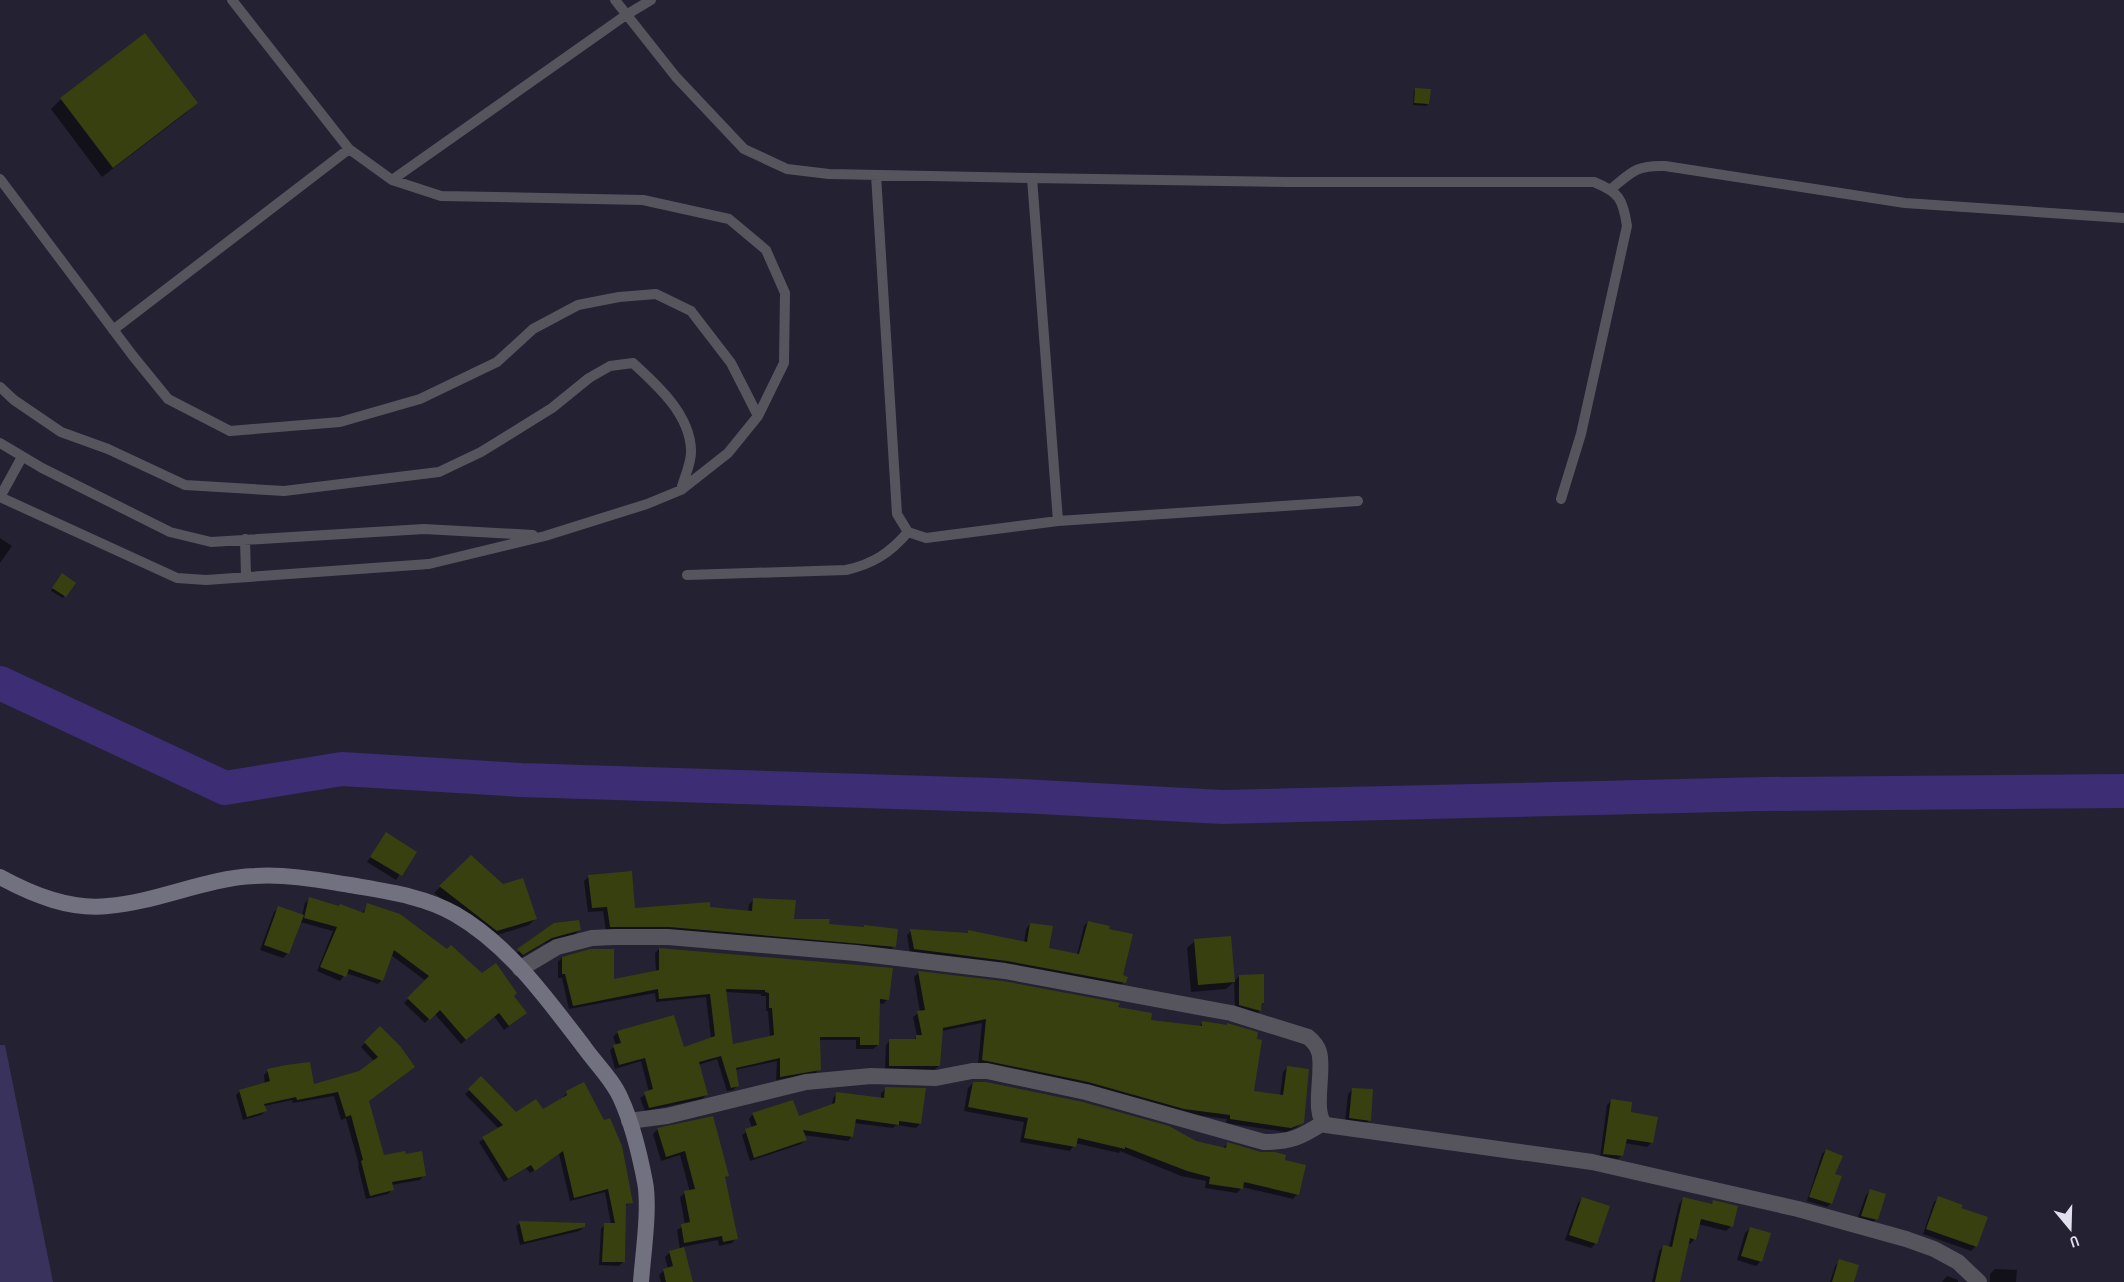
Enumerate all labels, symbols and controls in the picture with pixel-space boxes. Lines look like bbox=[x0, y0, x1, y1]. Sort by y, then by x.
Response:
north arrow bbox=[2040, 1198, 2100, 1258]
text: U bbox=[2067, 1230, 2081, 1251]

